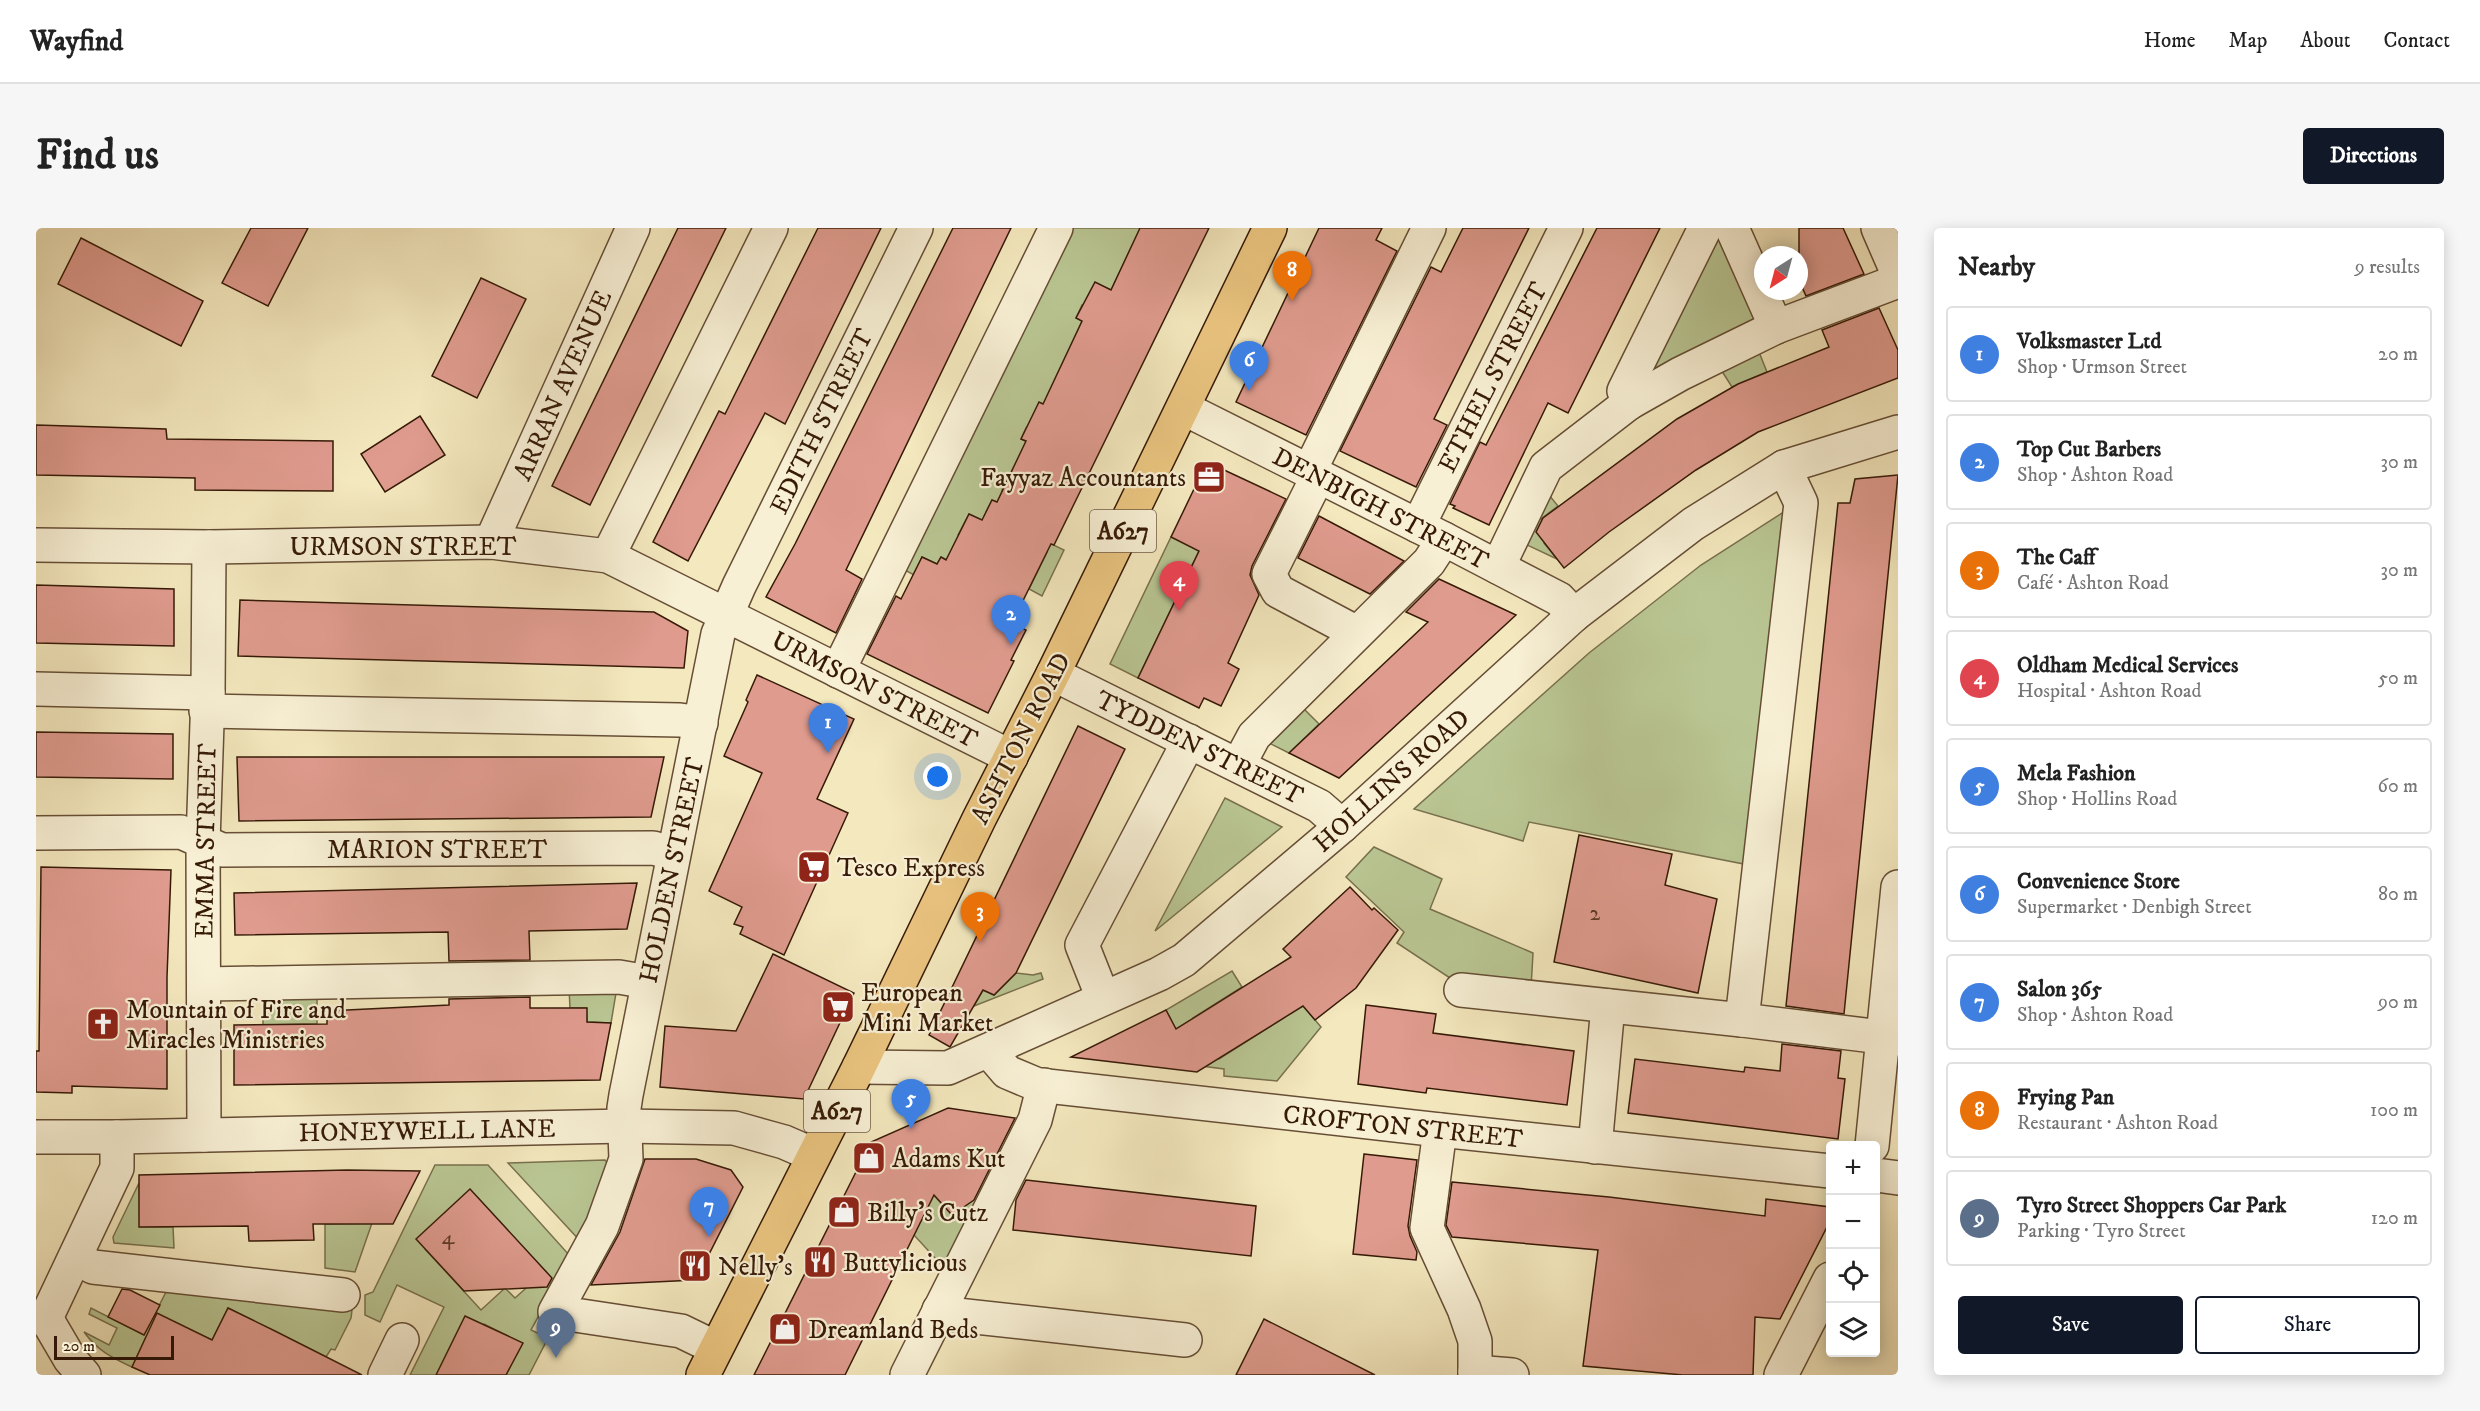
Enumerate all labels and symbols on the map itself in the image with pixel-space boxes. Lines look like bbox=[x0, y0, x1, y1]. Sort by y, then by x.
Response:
north arrow bbox=[1754, 246, 1808, 300]
pin: 8 bbox=[1272, 251, 1312, 301]
street label: ETHEL STREET bbox=[1431, 276, 1556, 479]
street label: ARRAN AVENUE bbox=[507, 285, 620, 486]
street label: EDITH STREET bbox=[763, 323, 882, 520]
pin: 6 bbox=[1230, 342, 1268, 391]
street label: DENBIGH STREET bbox=[1267, 441, 1494, 578]
office icon: Fayyaz Accountants bbox=[1191, 459, 1227, 495]
place label: Fayyaz Accountants bbox=[980, 462, 1186, 495]
road number: A627 bbox=[1090, 510, 1156, 552]
street label: URMSON STREET bbox=[290, 531, 517, 564]
pin: 4 bbox=[1160, 562, 1198, 611]
pin: 2 bbox=[992, 596, 1030, 645]
street label: URMSON STREET bbox=[766, 624, 983, 757]
street label: ASHTON ROAD bbox=[964, 647, 1079, 830]
street label: TYDDEN STREET bbox=[1090, 684, 1309, 813]
street label: HOLLINS ROAD bbox=[1307, 702, 1477, 860]
pin: 1 bbox=[808, 704, 848, 753]
street label: EMMA STREET bbox=[188, 743, 225, 939]
street label: HOLDEN STREET bbox=[632, 754, 713, 986]
your location bbox=[923, 762, 952, 791]
street label: MARION STREET bbox=[327, 834, 547, 867]
supermarket icon: Tesco Express bbox=[796, 849, 832, 885]
place label: Tesco Express bbox=[837, 852, 985, 885]
pin: 3 bbox=[960, 892, 1000, 942]
house number: 2 bbox=[1590, 900, 1601, 927]
place label: European Mini Market bbox=[861, 977, 993, 1040]
supermarket icon: European Mini Market bbox=[820, 989, 856, 1025]
place label: Mountain of Fire and Miracles Ministries bbox=[126, 994, 346, 1057]
church icon: Mountain of Fire and Miracles Ministries bbox=[85, 1006, 121, 1042]
pin: 5 bbox=[892, 1080, 930, 1129]
road number: A627 bbox=[804, 1090, 870, 1132]
street label: CROFTON STREET bbox=[1281, 1098, 1525, 1157]
street label: HONEYWELL LANE bbox=[298, 1113, 556, 1150]
shop icon: Adams Kut bbox=[851, 1140, 887, 1176]
place label: Adams Kut bbox=[892, 1143, 1005, 1176]
pin: 7 bbox=[690, 1188, 728, 1237]
shop icon: Billy's Cutz bbox=[826, 1194, 862, 1230]
place label: Billy's Cutz bbox=[867, 1197, 988, 1230]
house number: 4 bbox=[442, 1224, 456, 1251]
restaurant icon: Buttylicious bbox=[802, 1244, 838, 1280]
place label: Buttylicious bbox=[843, 1247, 967, 1280]
restaurant icon: Nelly's bbox=[677, 1248, 713, 1284]
place label: Nelly's bbox=[718, 1251, 793, 1284]
pin: 9 bbox=[536, 1308, 576, 1358]
shop icon: Dreamland Beds bbox=[767, 1311, 803, 1347]
place label: Dreamland Beds bbox=[808, 1314, 978, 1347]
scale bar bbox=[54, 1333, 174, 1360]

